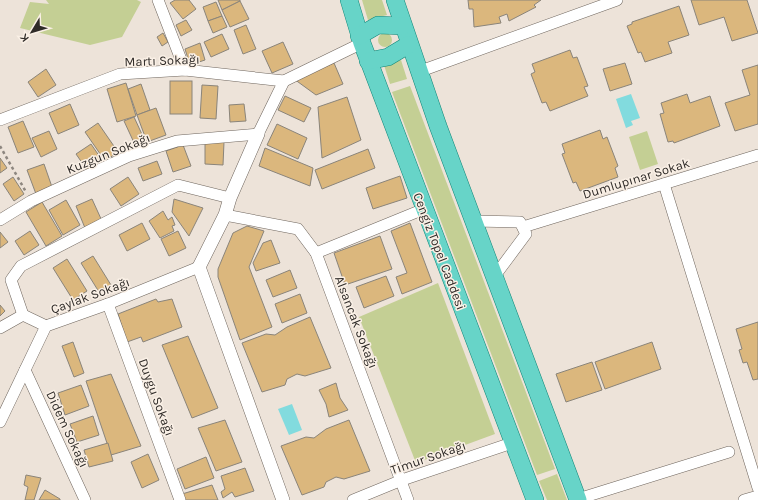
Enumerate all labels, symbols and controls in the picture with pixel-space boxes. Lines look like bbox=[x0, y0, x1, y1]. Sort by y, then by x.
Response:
north arrow bbox=[12, 12, 52, 52]
text: K bbox=[17, 30, 32, 45]
street label: Martı Sokağı bbox=[124, 52, 200, 69]
street label: Kuzgun Sokağı bbox=[64, 130, 152, 177]
street label: Dumlupınar Sokak bbox=[581, 155, 691, 202]
street label: Cengiz Topel Caddesi bbox=[410, 190, 469, 312]
street label: Çaylak Sokağı bbox=[49, 274, 132, 317]
street label: Alsancak Sokağı bbox=[332, 274, 381, 371]
street label: Duygu Sokağı bbox=[136, 356, 177, 438]
street label: Didem Sokağı bbox=[43, 389, 92, 470]
street label: Timur Sokağı bbox=[388, 438, 468, 477]

